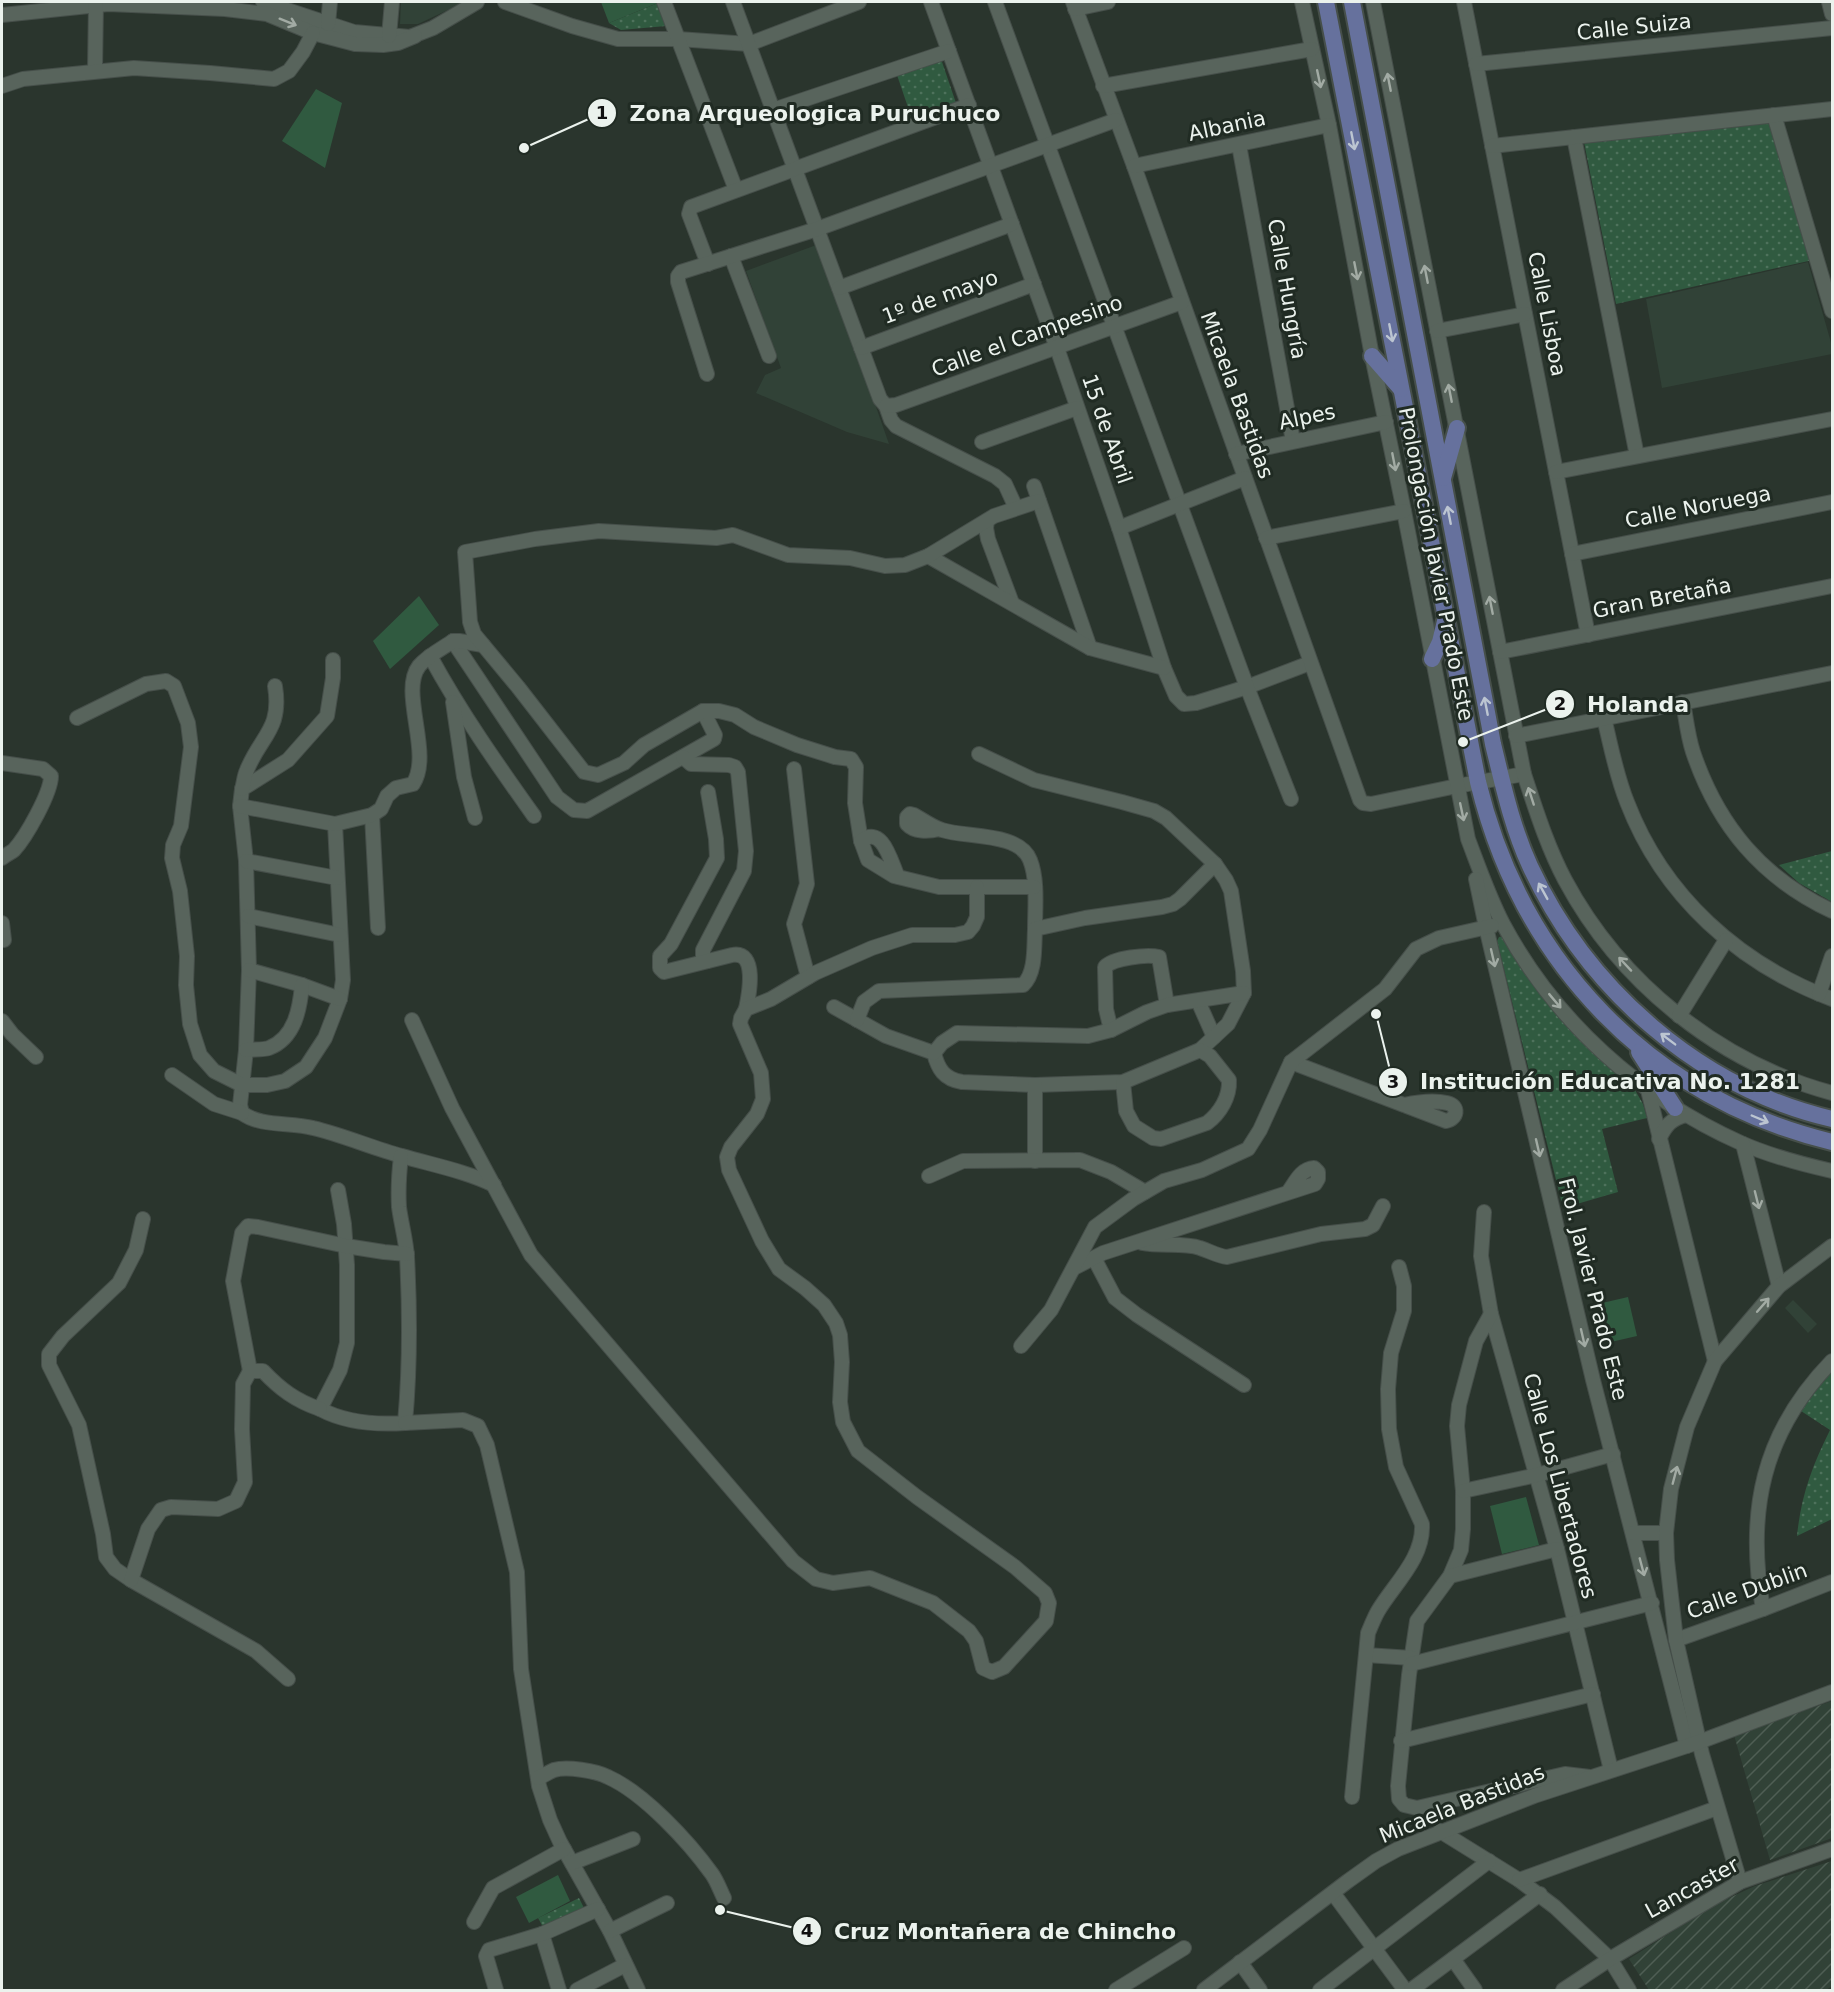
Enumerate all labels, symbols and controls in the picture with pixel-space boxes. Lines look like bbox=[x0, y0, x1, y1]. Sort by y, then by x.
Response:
street label: Calle Suiza bbox=[1575, 9, 1693, 45]
one-way arrow bbox=[279, 17, 297, 28]
one-way arrow bbox=[1313, 70, 1325, 89]
one-way arrow bbox=[1383, 73, 1394, 92]
callout: Zona Arqueologica Puruchuco bbox=[587, 93, 1012, 133]
text: Zona Arqueologica Puruchuco bbox=[630, 101, 1000, 126]
text: 1 bbox=[596, 102, 608, 123]
street label: Albania bbox=[1186, 106, 1268, 146]
one-way arrow bbox=[1348, 131, 1359, 151]
street label: Calle Hungría bbox=[1263, 217, 1311, 361]
street label: Calle Lisboa bbox=[1523, 250, 1571, 378]
one-way arrow bbox=[1351, 260, 1362, 280]
one-way arrow bbox=[1420, 264, 1431, 284]
street label: 1º de mayo bbox=[879, 265, 1001, 329]
street label: Calle el Campesino bbox=[928, 290, 1126, 382]
street label: Micaela Bastidas bbox=[1196, 308, 1278, 482]
one-way arrow bbox=[1386, 322, 1397, 342]
street label: 15 de Abril bbox=[1077, 371, 1137, 487]
one-way arrow bbox=[1444, 384, 1455, 403]
street label: Alpes bbox=[1276, 399, 1338, 435]
street label: Prolongación Javier Prado Este bbox=[1394, 405, 1478, 723]
one-way arrow bbox=[1389, 452, 1400, 471]
street label: Calle Noruega bbox=[1623, 481, 1773, 533]
one-way arrow bbox=[1443, 505, 1454, 525]
street label: Gran Bretaña bbox=[1591, 573, 1733, 623]
one-way arrow bbox=[1485, 596, 1496, 615]
callout: Holanda bbox=[1545, 684, 1701, 724]
text: Holanda bbox=[1587, 692, 1689, 717]
text: 2 bbox=[1554, 693, 1566, 714]
one-way arrow bbox=[1480, 697, 1491, 716]
one-way arrow bbox=[1525, 787, 1536, 806]
one-way arrow bbox=[1457, 803, 1469, 822]
one-way arrow bbox=[1537, 883, 1548, 901]
one-way arrow bbox=[1488, 948, 1499, 967]
one-way arrow bbox=[1618, 957, 1632, 972]
one-way arrow bbox=[1548, 993, 1561, 1009]
one-way arrow bbox=[1660, 1033, 1676, 1046]
callout: Institución Educativa No. 1281 bbox=[1378, 1062, 1812, 1102]
text: Institución Educativa No. 1281 bbox=[1420, 1069, 1800, 1094]
text: 3 bbox=[1387, 1071, 1399, 1092]
one-way arrow bbox=[1751, 1114, 1769, 1125]
one-way arrow bbox=[1532, 1138, 1544, 1157]
street label: Frol. Javier Prado Este bbox=[1554, 1175, 1632, 1403]
one-way arrow bbox=[1752, 1190, 1764, 1209]
one-way arrow bbox=[1756, 1298, 1770, 1313]
one-way arrow bbox=[1578, 1328, 1590, 1347]
street label: Calle Los Libertadores bbox=[1518, 1371, 1602, 1601]
one-way arrow bbox=[1669, 1466, 1681, 1485]
one-way arrow bbox=[1637, 1557, 1649, 1576]
street label: Calle Dublin bbox=[1683, 1558, 1811, 1624]
street label: Micaela Bastidas bbox=[1376, 1760, 1548, 1848]
street label: Lancaster bbox=[1641, 1852, 1743, 1923]
callout: Cruz Montañera de Chincho bbox=[792, 1911, 1188, 1951]
text: Cruz Montañera de Chincho bbox=[834, 1919, 1176, 1944]
text: 4 bbox=[801, 1920, 813, 1941]

